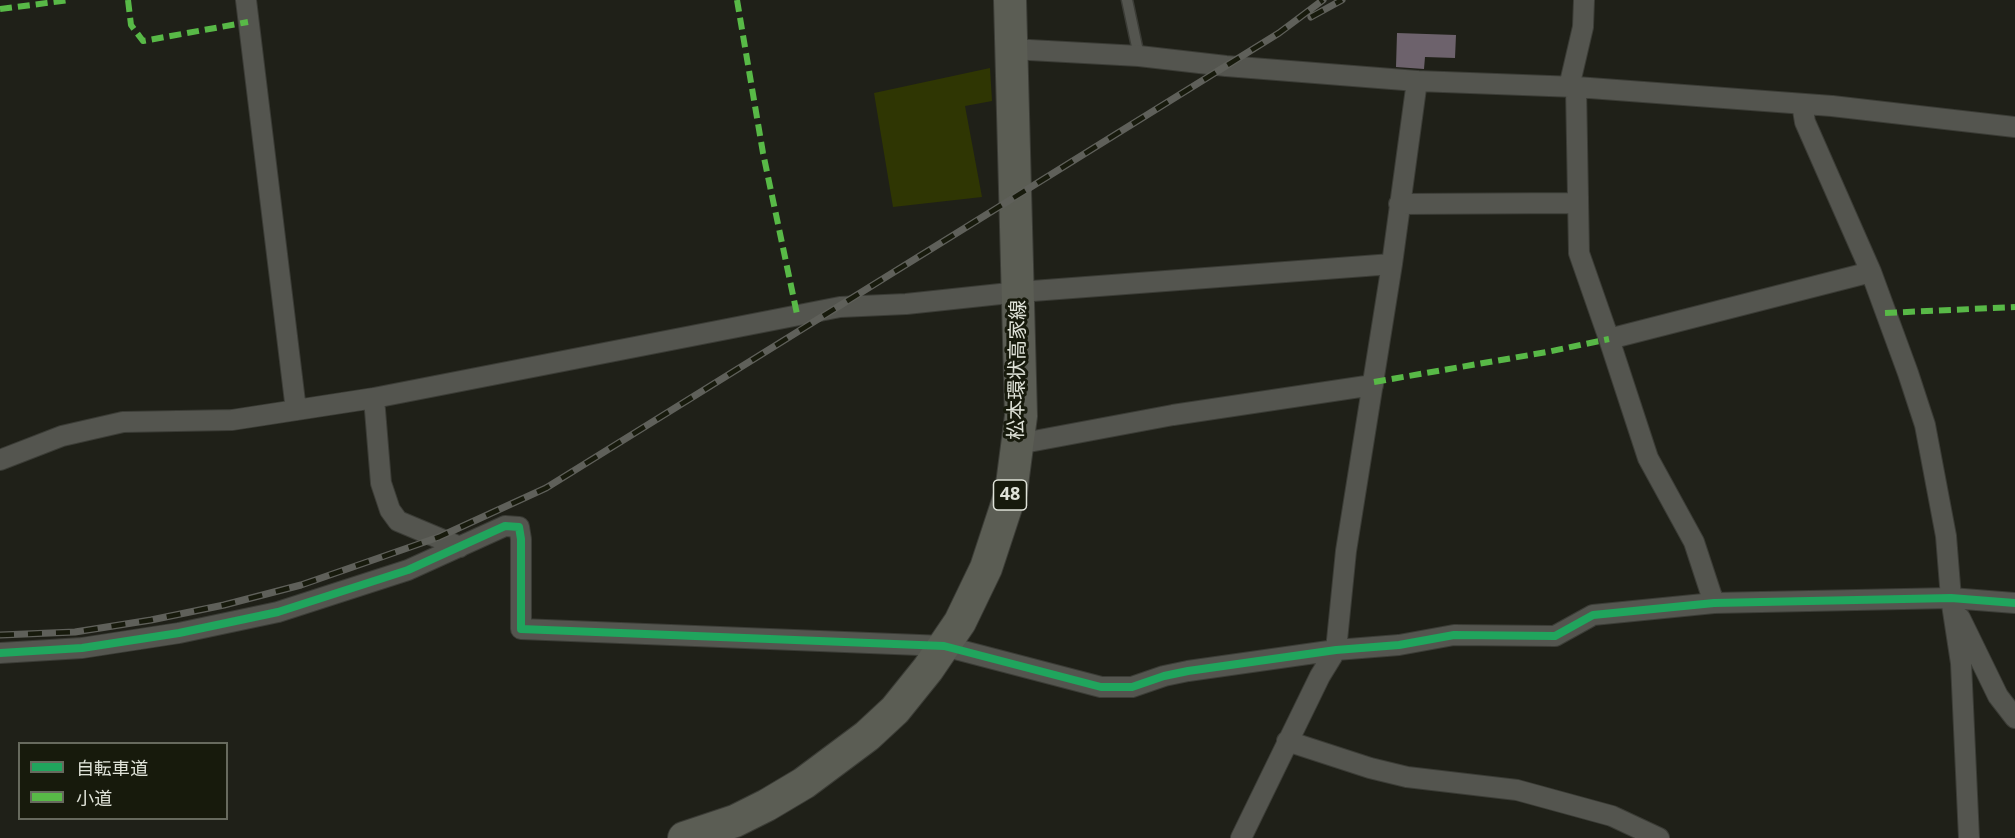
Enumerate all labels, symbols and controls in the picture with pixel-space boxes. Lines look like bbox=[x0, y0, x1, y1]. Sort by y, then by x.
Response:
street label: 松本環状高家線 bbox=[1005, 300, 1031, 440]
road number: 48 bbox=[994, 480, 1026, 510]
legend bbox=[18, 742, 228, 820]
text: 自転車道 bbox=[76, 756, 148, 780]
text: 小道 bbox=[76, 786, 112, 810]

